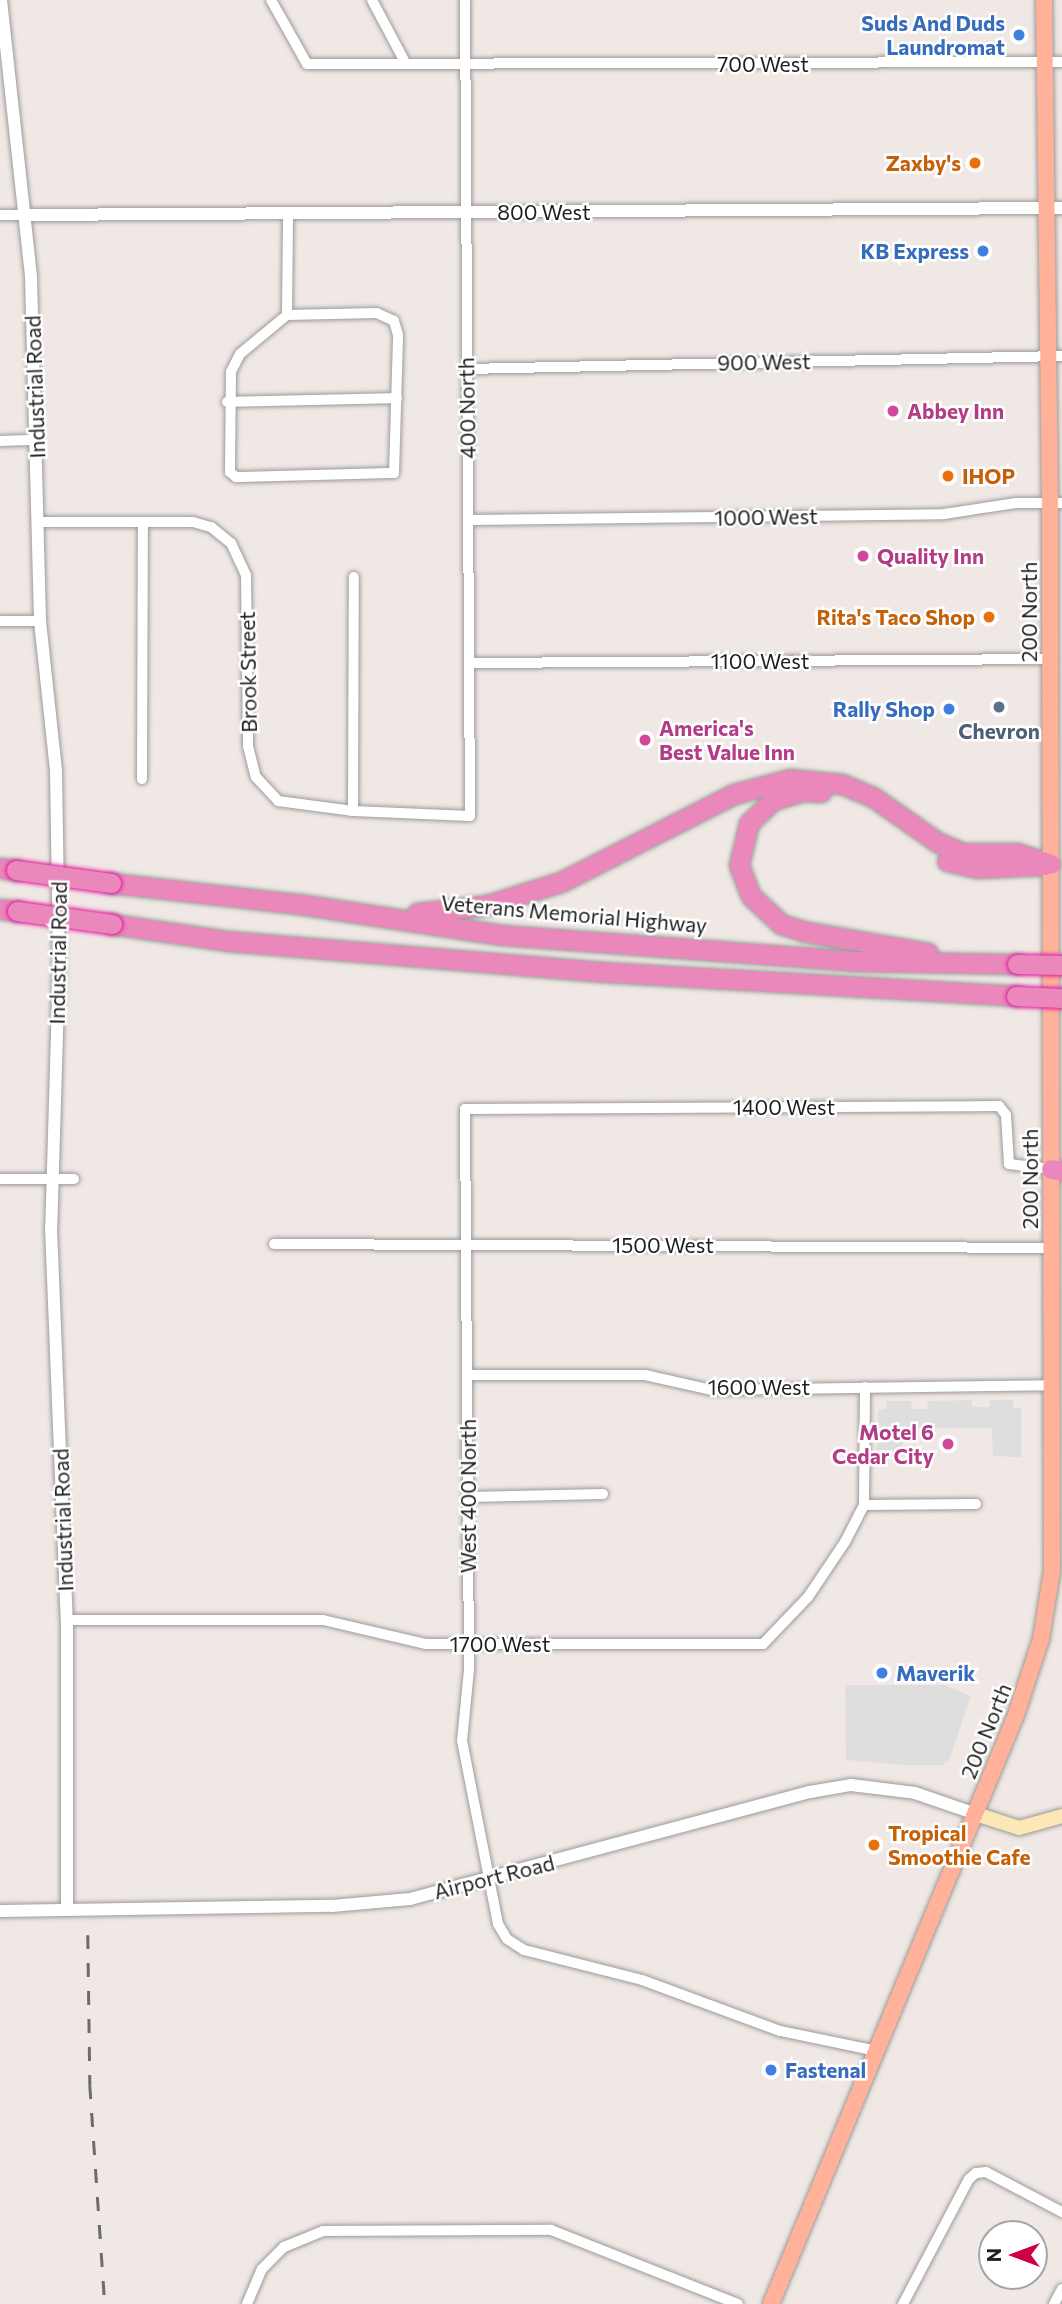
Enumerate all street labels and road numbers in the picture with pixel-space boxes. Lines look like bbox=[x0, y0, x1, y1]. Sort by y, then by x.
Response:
street label: 700 West bbox=[717, 51, 809, 77]
street label: 800 West bbox=[497, 199, 591, 225]
street label: Industrial Road bbox=[20, 315, 50, 459]
street label: 900 West bbox=[717, 349, 811, 375]
street label: 400 North bbox=[454, 357, 480, 459]
street label: 1000 West bbox=[714, 504, 818, 530]
street label: 200 North bbox=[1016, 562, 1042, 662]
street label: Brook Street bbox=[234, 611, 262, 733]
street label: 1100 West bbox=[711, 648, 809, 674]
street label: Industrial Road bbox=[44, 881, 72, 1025]
street label: Veterans Memorial Highway bbox=[440, 890, 708, 938]
street label: 1400 West bbox=[733, 1094, 835, 1120]
street label: 200 North bbox=[1017, 1129, 1043, 1229]
street label: 1500 West bbox=[612, 1232, 714, 1258]
street label: 1600 West bbox=[708, 1374, 810, 1400]
street label: West 400 North bbox=[455, 1419, 481, 1573]
street label: Industrial Road bbox=[48, 1448, 78, 1592]
street label: 1700 West bbox=[450, 1631, 550, 1657]
street label: 200 North bbox=[956, 1680, 1016, 1782]
street label: Airport Road bbox=[431, 1850, 557, 1904]

